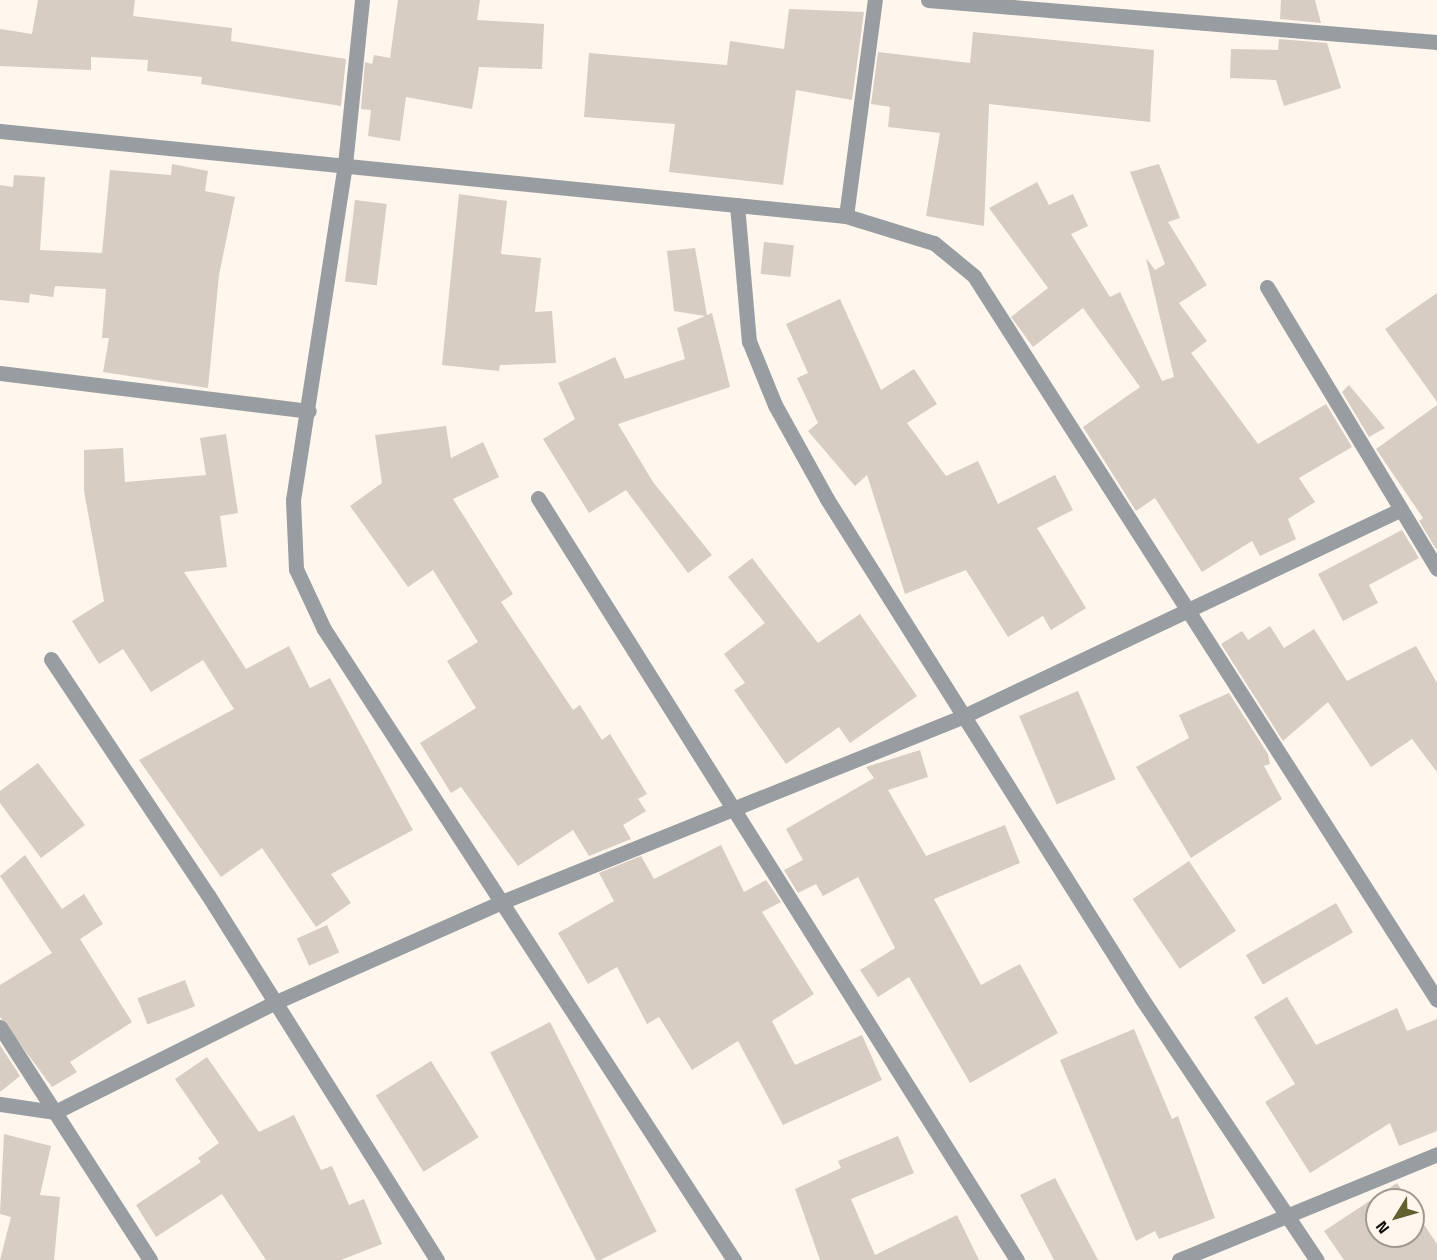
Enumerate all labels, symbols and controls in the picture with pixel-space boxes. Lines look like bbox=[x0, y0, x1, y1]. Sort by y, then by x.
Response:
north arrow bbox=[1365, 1188, 1425, 1248]
text: N bbox=[1369, 1216, 1395, 1239]

